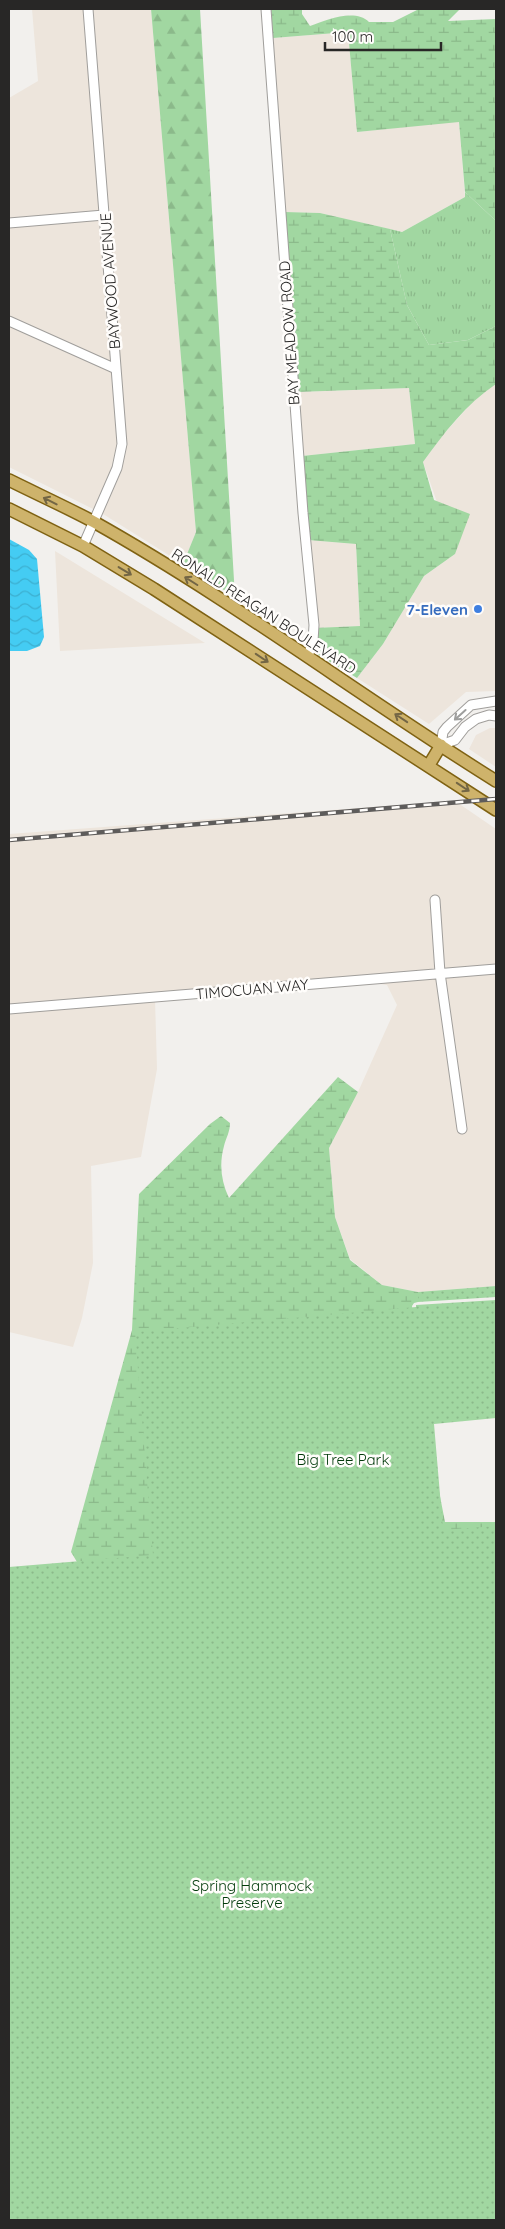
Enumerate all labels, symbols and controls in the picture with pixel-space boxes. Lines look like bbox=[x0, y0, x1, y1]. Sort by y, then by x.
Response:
scale bar bbox=[325, 20, 441, 52]
text: 100 m bbox=[332, 27, 373, 46]
street label: BAYWOOD AVENUE bbox=[96, 212, 124, 350]
street label: BAY MEADOW ROAD bbox=[274, 260, 304, 406]
one-way arrow bbox=[43, 495, 58, 505]
street label: RONALD REAGAN BOULEVARD bbox=[168, 544, 360, 678]
one-way arrow bbox=[117, 567, 131, 577]
one-way arrow bbox=[185, 576, 199, 586]
place label: 7-Eleven bbox=[406, 600, 468, 619]
marker: 7-Eleven bbox=[472, 603, 484, 615]
one-way arrow bbox=[255, 653, 269, 663]
one-way arrow bbox=[454, 709, 467, 720]
one-way arrow bbox=[394, 713, 408, 723]
one-way arrow bbox=[455, 783, 469, 793]
street label: TIMOCUAN WAY bbox=[195, 975, 310, 1003]
park label: Big Tree Park bbox=[297, 1450, 389, 1469]
park label: Spring Hammock Preserve bbox=[192, 1876, 312, 1912]

